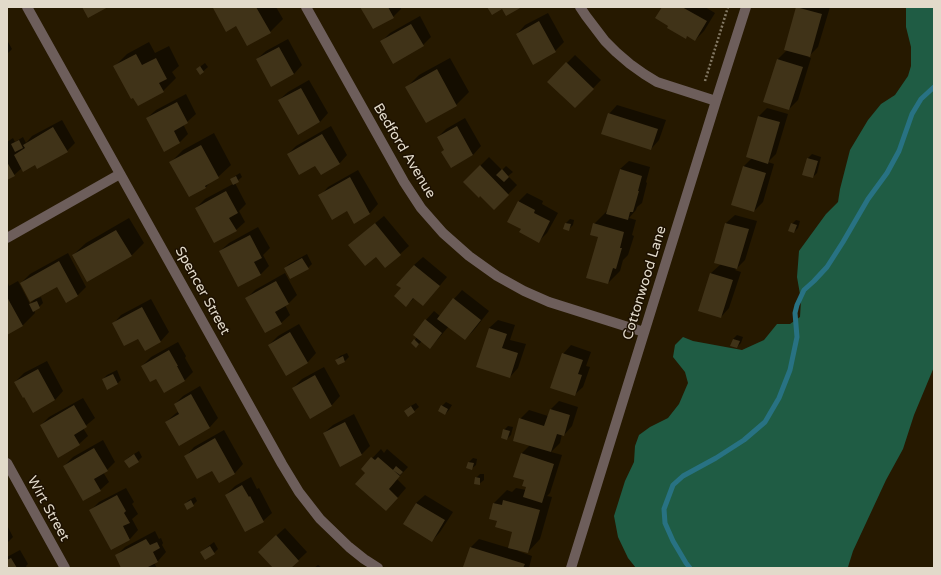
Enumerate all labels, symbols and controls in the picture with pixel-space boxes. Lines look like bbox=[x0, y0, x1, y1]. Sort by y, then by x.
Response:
street label: Bedford Avenue bbox=[369, 101, 439, 201]
street label: Cottonwood Lane bbox=[620, 224, 670, 342]
street label: Spencer Street bbox=[171, 244, 233, 338]
street label: Wirt Street bbox=[23, 474, 73, 544]

